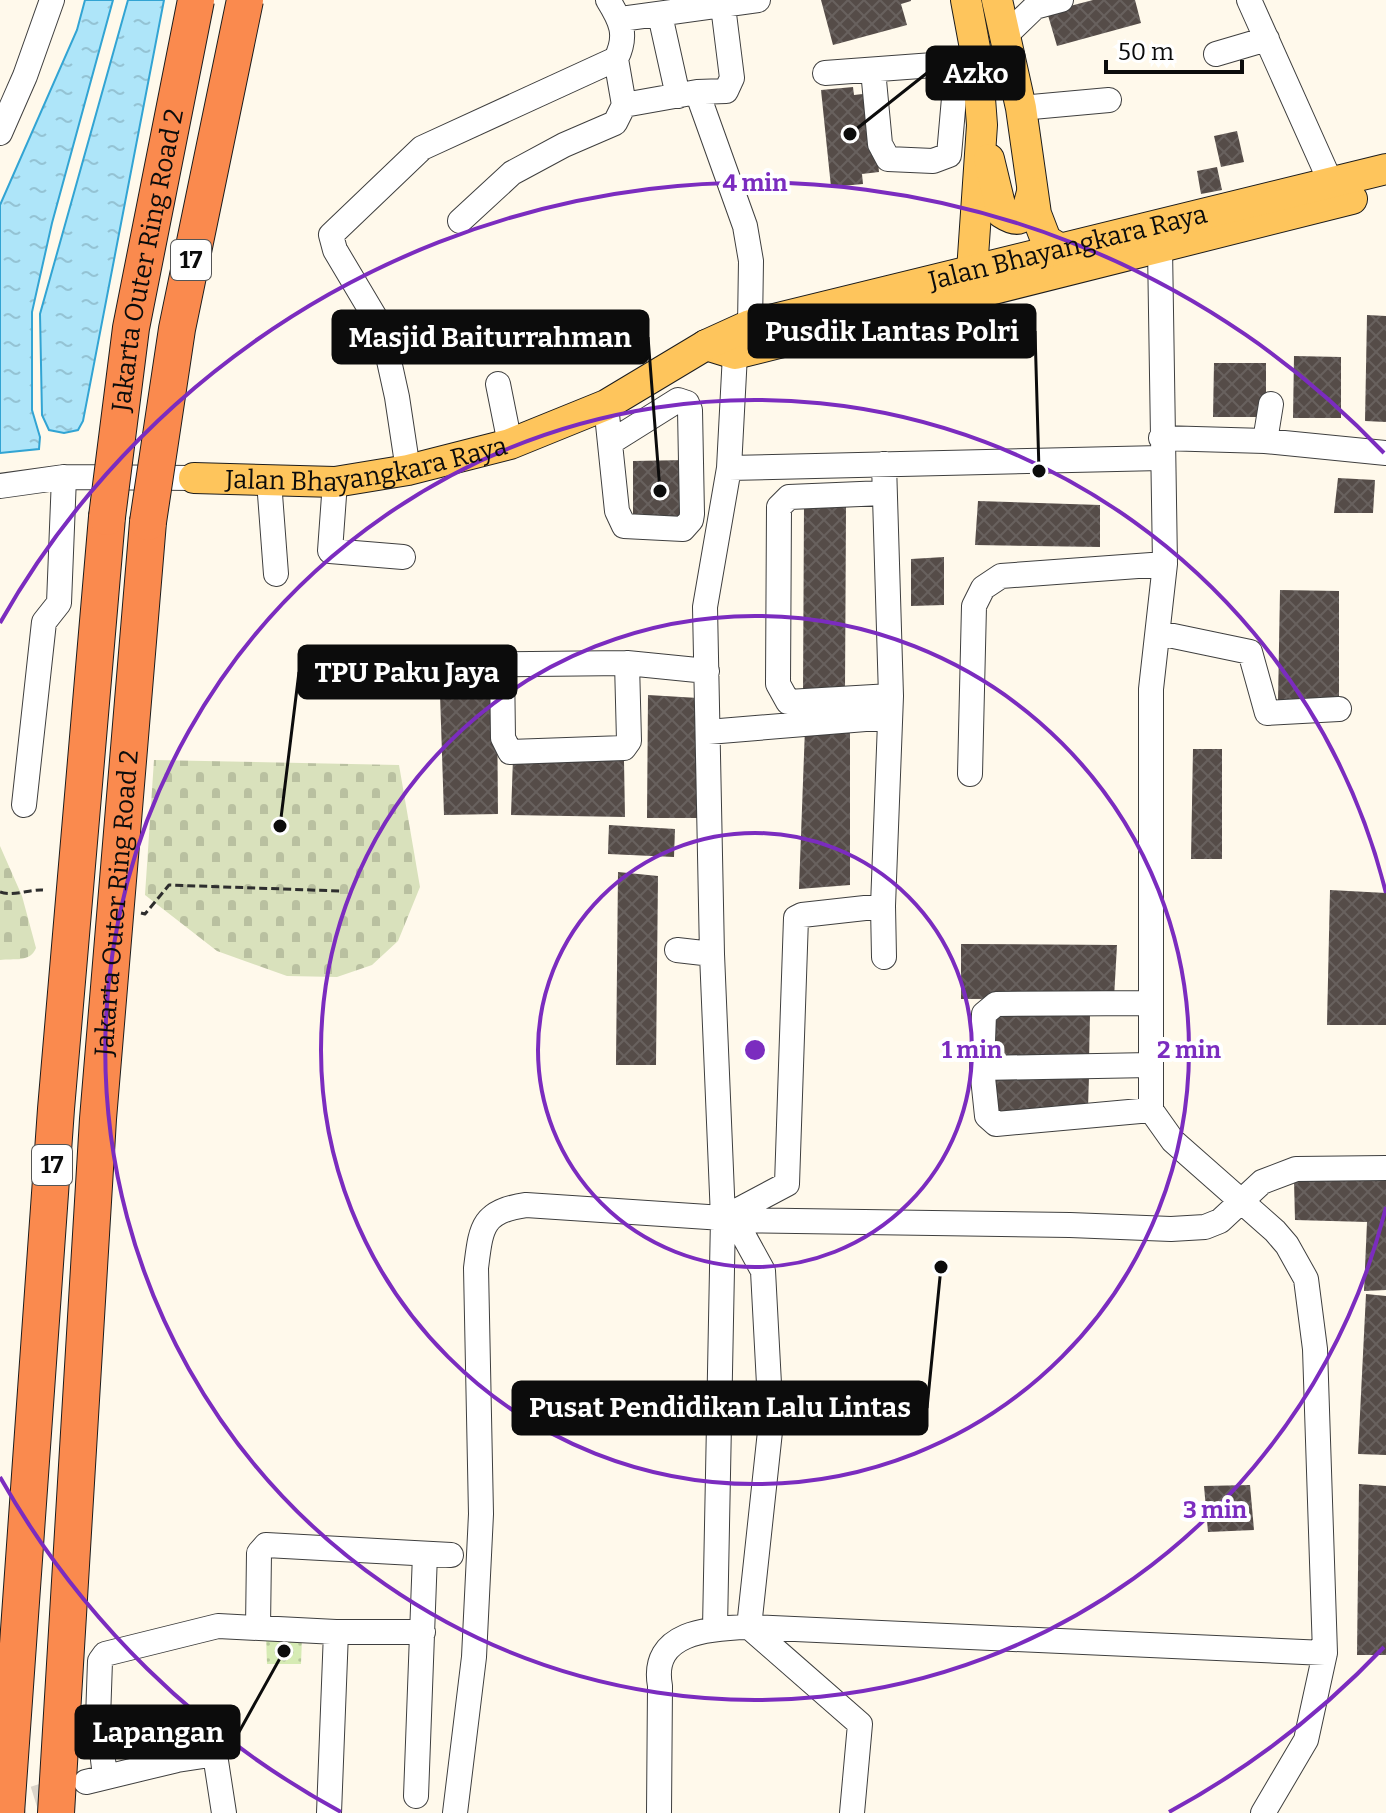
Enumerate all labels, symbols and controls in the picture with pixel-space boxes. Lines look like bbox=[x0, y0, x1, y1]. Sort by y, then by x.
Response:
scale bar bbox=[1106, 24, 1242, 74]
text: 50 m bbox=[1118, 38, 1174, 66]
callout: Azko bbox=[927, 47, 1024, 99]
text: Azko bbox=[943, 57, 1009, 90]
street label: Jakarta Outer Ring Road 2 bbox=[105, 106, 190, 414]
text: 4 min bbox=[723, 169, 788, 197]
street label: Jalan Bhayangkara Raya bbox=[924, 198, 1210, 296]
road number: 17 bbox=[171, 240, 211, 280]
callout: Pusdik Lantas Polri bbox=[749, 305, 1035, 357]
callout: Masjid Baiturrahman bbox=[333, 311, 648, 363]
text: Pusdik Lantas Polri bbox=[765, 315, 1019, 348]
text: Masjid Baiturrahman bbox=[349, 321, 631, 354]
street label: Jalan Bhayangkara Raya bbox=[224, 430, 510, 498]
callout: TPU Paku Jaya bbox=[299, 646, 516, 698]
text: TPU Paku Jaya bbox=[314, 656, 500, 689]
street label: Jakarta Outer Ring Road 2 bbox=[88, 749, 144, 1058]
centre of rings bbox=[741, 1036, 769, 1064]
text: 1 min bbox=[942, 1036, 1003, 1064]
text: 2 min bbox=[1157, 1036, 1221, 1064]
road number: 17 bbox=[32, 1145, 72, 1185]
callout: Pusat Pendidikan Lalu Lintas bbox=[513, 1382, 927, 1434]
text: Pusat Pendidikan Lalu Lintas bbox=[529, 1391, 911, 1424]
text: 3 min bbox=[1183, 1496, 1248, 1524]
callout: Lapangan bbox=[76, 1706, 239, 1758]
text: Lapangan bbox=[92, 1716, 224, 1749]

